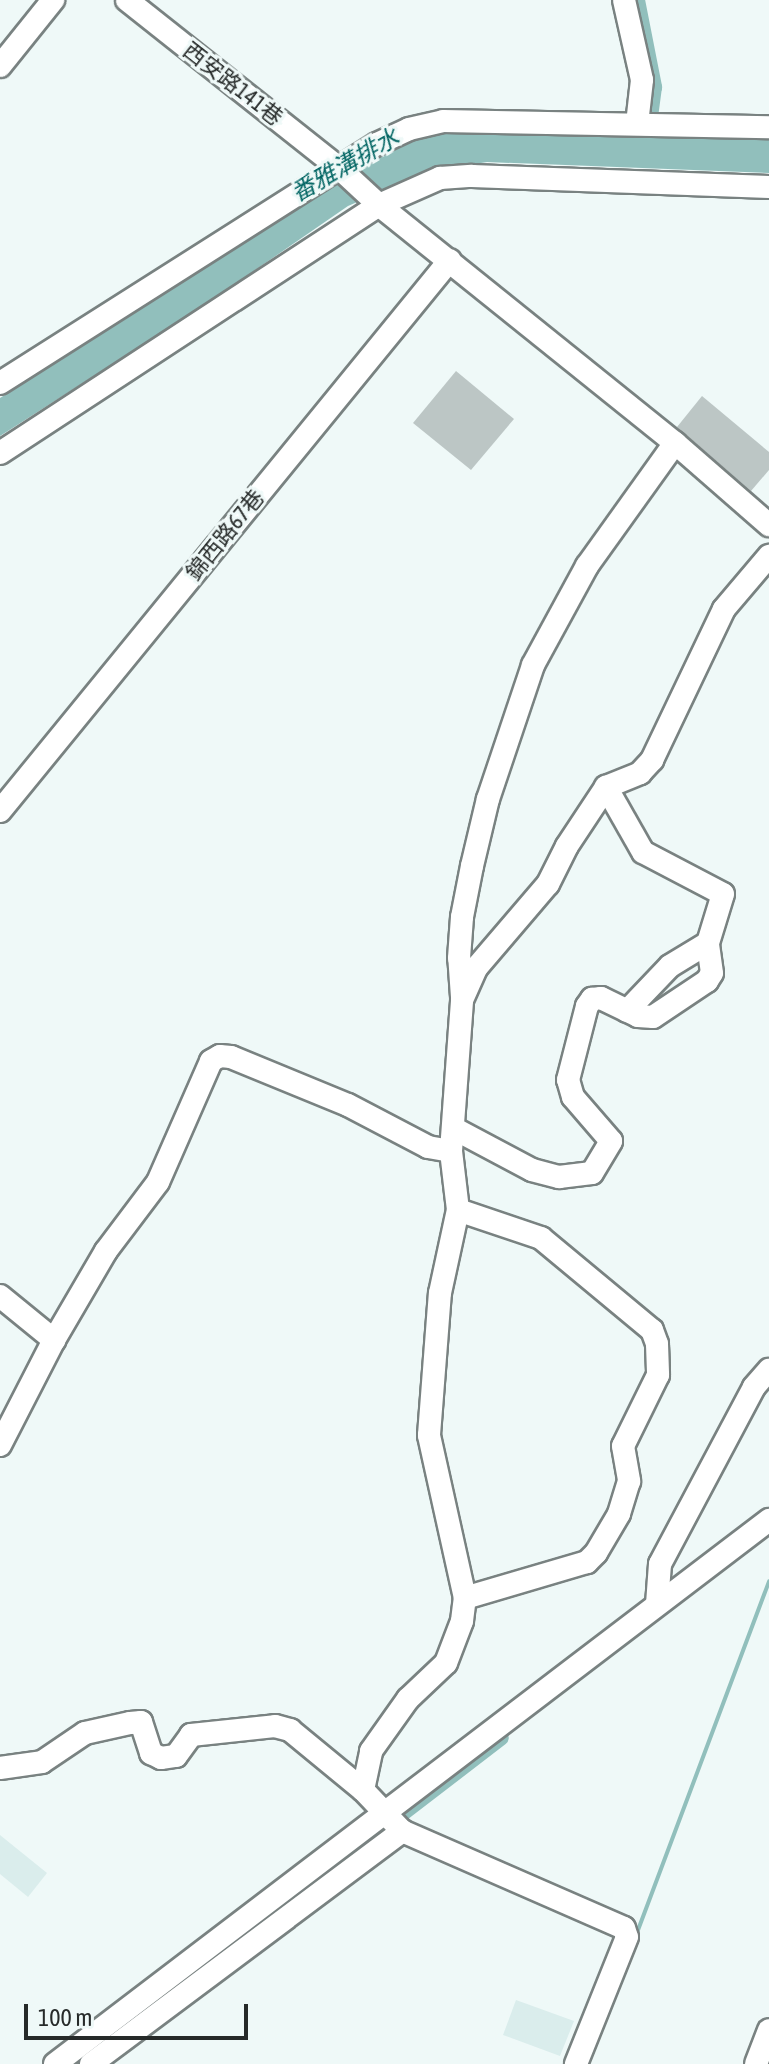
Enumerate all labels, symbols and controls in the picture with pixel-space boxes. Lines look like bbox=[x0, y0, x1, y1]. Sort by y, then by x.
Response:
street label: 西安路141巷 bbox=[178, 37, 288, 131]
water label: 番雅溝排水 bbox=[286, 123, 404, 207]
street label: 錦西路67巷 bbox=[181, 484, 269, 586]
scale bar bbox=[28, 1988, 252, 2038]
text: 100 m bbox=[38, 2004, 92, 2031]

